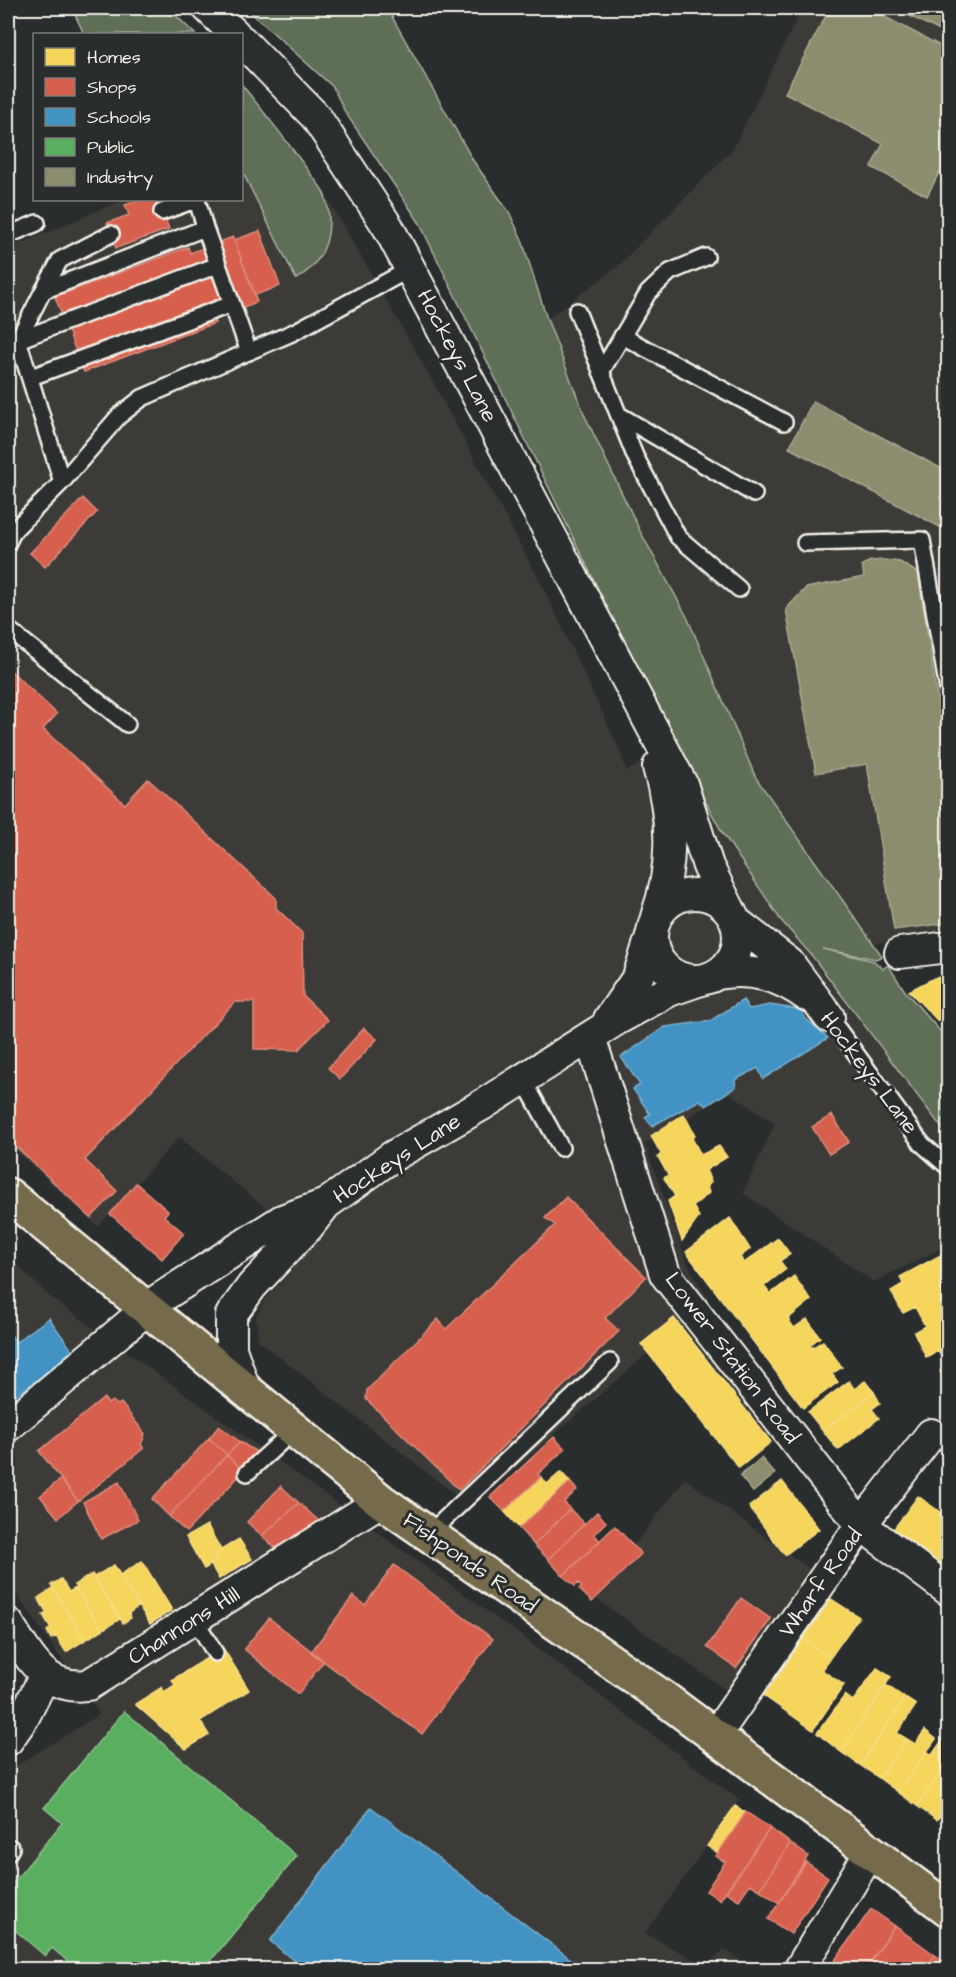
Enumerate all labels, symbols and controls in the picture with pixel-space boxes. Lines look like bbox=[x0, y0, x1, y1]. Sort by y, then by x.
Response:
legend bbox=[33, 33, 243, 201]
text: Homes bbox=[87, 45, 141, 70]
text: Shops bbox=[87, 75, 137, 100]
text: Schools bbox=[87, 105, 151, 130]
text: Public bbox=[87, 135, 135, 160]
text: Industry bbox=[87, 165, 153, 191]
street label: Hockeys Lane bbox=[408, 284, 505, 428]
street label: Hockeys Lane bbox=[812, 1005, 925, 1141]
street label: Hockeys Lane bbox=[327, 1106, 467, 1213]
street label: Lower Station Road bbox=[657, 1266, 807, 1450]
street label: Fishponds Road bbox=[396, 1505, 544, 1621]
street label: Wharf Road bbox=[772, 1522, 870, 1644]
street label: Channons Hill bbox=[122, 1579, 246, 1673]

